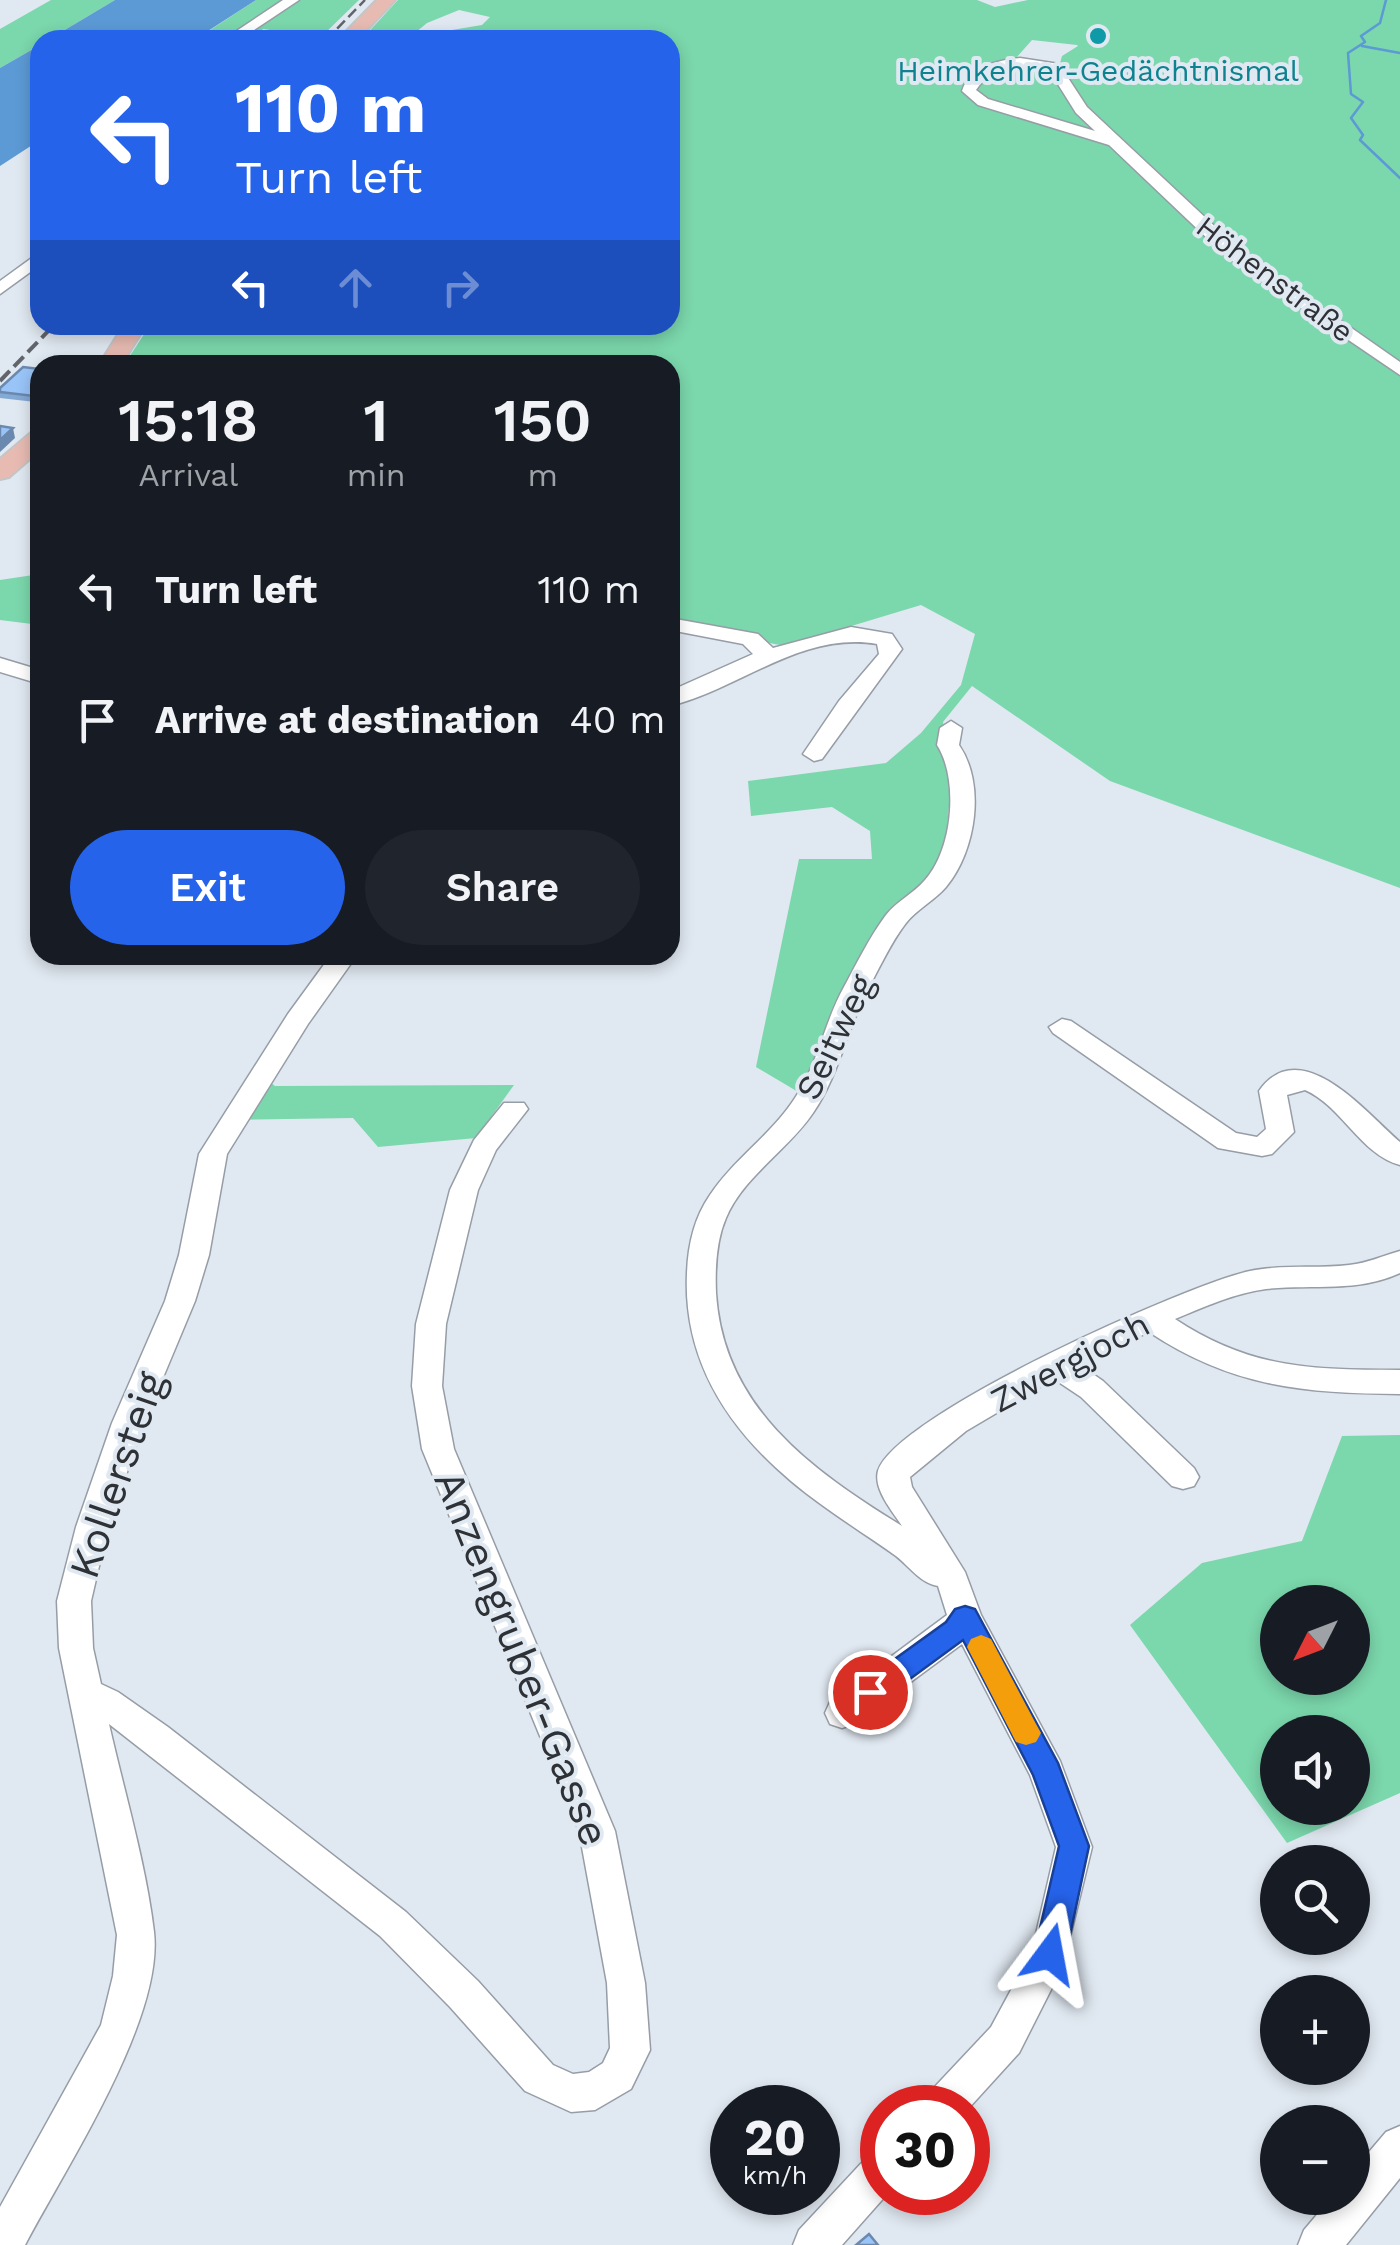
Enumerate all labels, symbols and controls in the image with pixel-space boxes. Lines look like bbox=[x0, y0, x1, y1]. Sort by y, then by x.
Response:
marker: Heimkehrer-Gedächtnismal bbox=[1087, 25, 1109, 47]
place label: Heimkehrer-Gedächtnismal bbox=[897, 53, 1299, 88]
text: 110 m bbox=[235, 67, 426, 149]
icon: left bbox=[70, 70, 200, 200]
text: Turn left bbox=[235, 151, 422, 204]
street label: Höhenstraße bbox=[1190, 209, 1360, 349]
icon: left bbox=[223, 260, 278, 315]
icon: ahead bbox=[328, 260, 383, 315]
icon: right bbox=[433, 260, 488, 315]
text: 15:18 bbox=[118, 385, 258, 456]
text: 1 bbox=[364, 385, 389, 456]
text: 150 bbox=[494, 385, 592, 456]
text: Arrival bbox=[138, 456, 238, 494]
text: min bbox=[347, 456, 406, 494]
text: m bbox=[527, 456, 558, 494]
icon: left bbox=[70, 563, 125, 618]
text: Turn left bbox=[155, 568, 317, 612]
text: 110 m bbox=[538, 568, 640, 612]
icon: arrive bbox=[70, 693, 125, 748]
text: Arrive at destination bbox=[155, 698, 540, 742]
text: 40 m bbox=[570, 698, 666, 742]
button: Exit bbox=[70, 830, 345, 945]
button: Share bbox=[365, 830, 640, 945]
street label: Seitweg bbox=[787, 967, 883, 1106]
street label: Zwergjoch bbox=[983, 1303, 1157, 1421]
street label: Kollersteig bbox=[59, 1365, 175, 1584]
street label: Anzengruber-Gasse bbox=[424, 1463, 620, 1853]
north arrow bbox=[1260, 1585, 1370, 1695]
map controls bbox=[1260, 1585, 1370, 2215]
pin bbox=[828, 1650, 913, 1735]
icon: arrive bbox=[843, 1665, 898, 1720]
button: sound bbox=[1260, 1715, 1370, 1825]
button: search bbox=[1260, 1845, 1370, 1955]
position arrow bbox=[998, 1902, 1102, 2006]
button: + bbox=[1260, 1975, 1370, 2085]
speed limit sign: 30 bbox=[860, 2085, 990, 2215]
button: − bbox=[1260, 2105, 1370, 2215]
text: 20 bbox=[744, 2108, 806, 2167]
text: km/h bbox=[743, 2161, 807, 2190]

